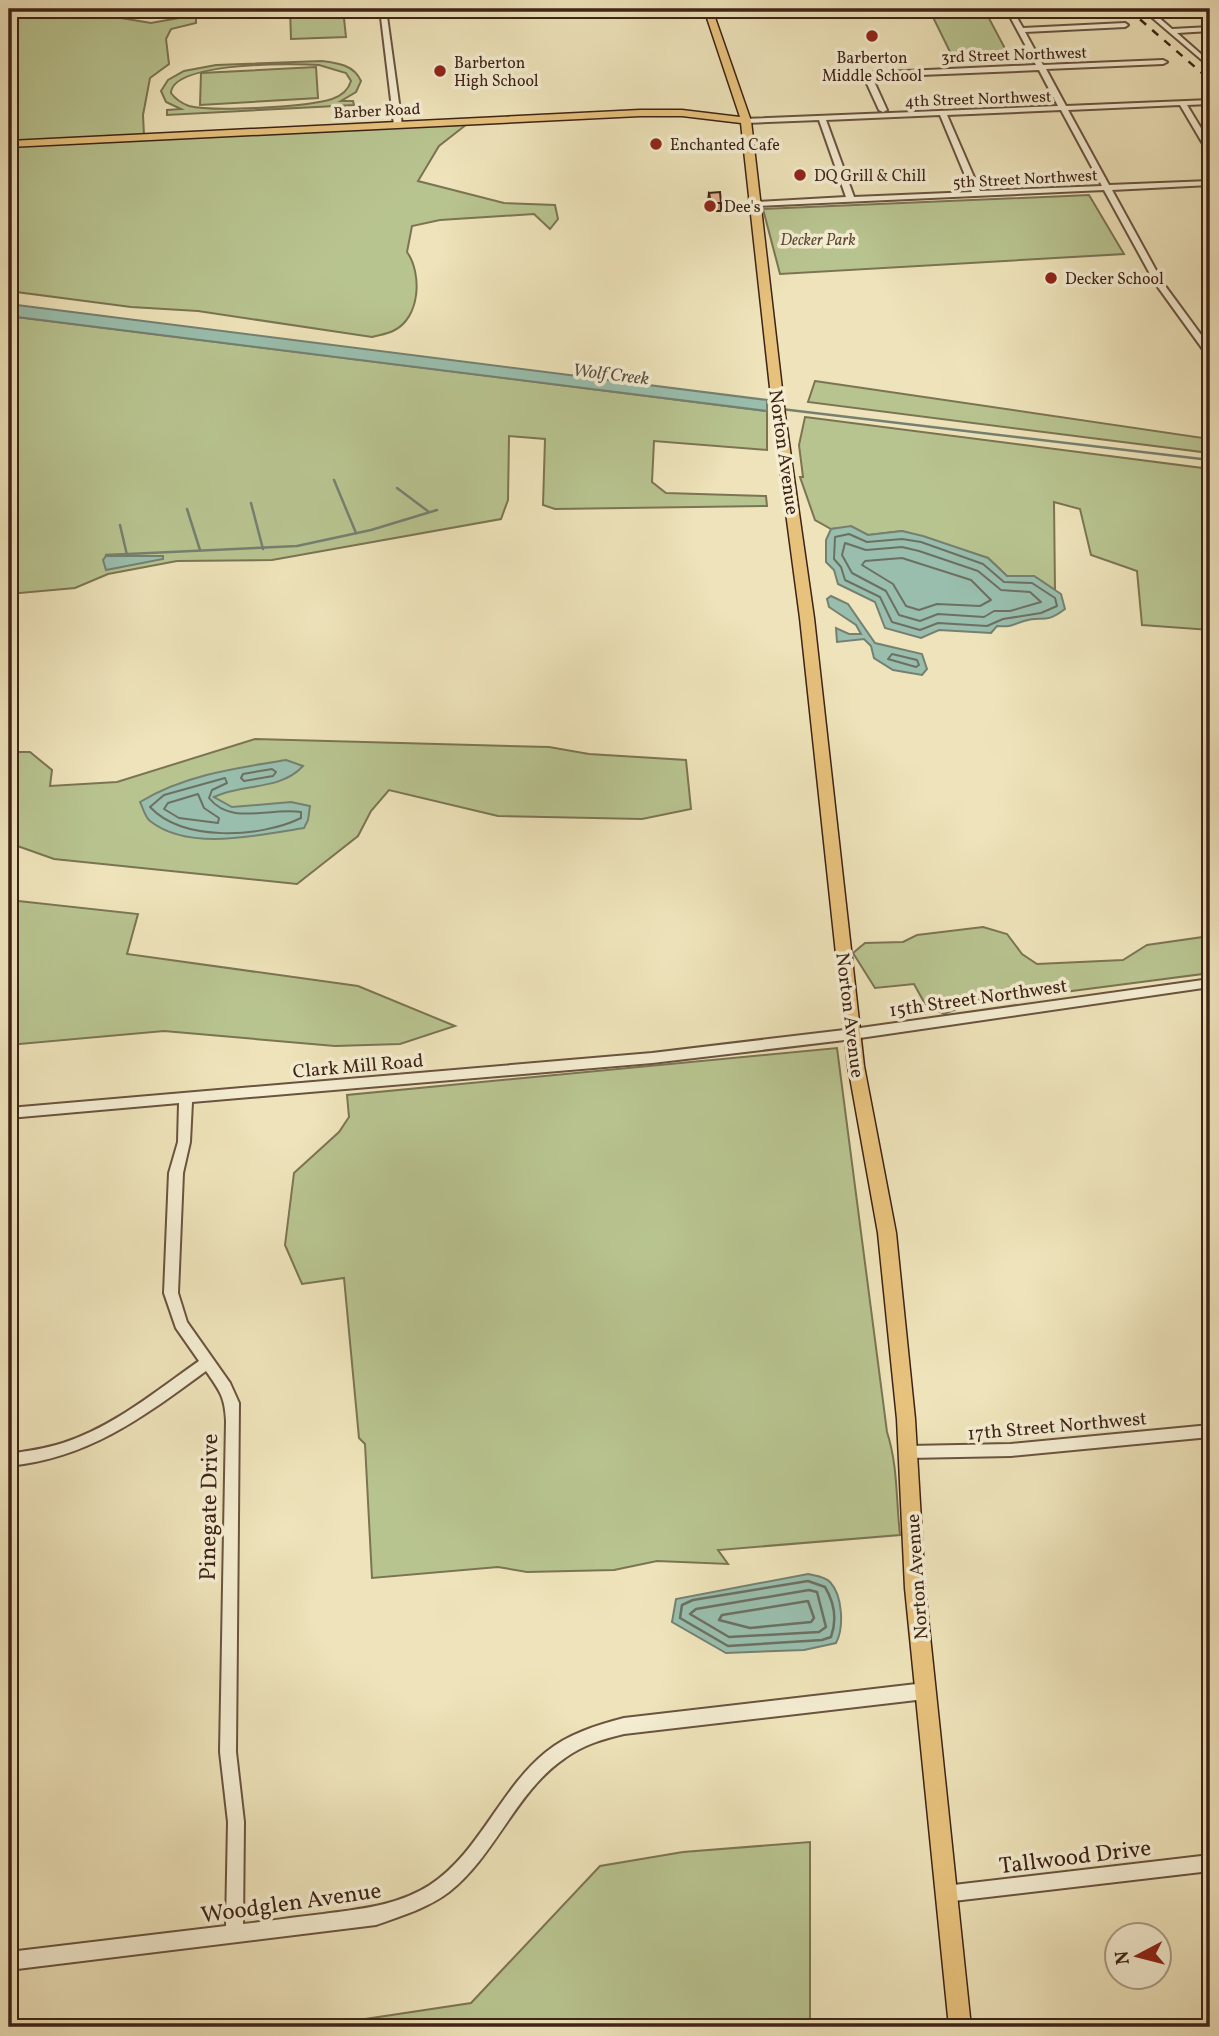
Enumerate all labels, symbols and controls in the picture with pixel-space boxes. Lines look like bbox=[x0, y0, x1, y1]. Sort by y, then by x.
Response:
marker: Barberton Middle School bbox=[864, 28, 880, 44]
street label: 3rd Street Northwest bbox=[941, 42, 1088, 70]
place label: Barberton Middle School bbox=[822, 48, 922, 88]
place label: Barberton High School bbox=[454, 53, 539, 93]
marker: Barberton High School bbox=[432, 63, 448, 79]
street label: 4th Street Northwest bbox=[904, 86, 1052, 114]
street label: Barber Road bbox=[333, 99, 421, 125]
place label: Enchanted Cafe bbox=[670, 135, 780, 157]
marker: Enchanted Cafe bbox=[648, 136, 664, 152]
street label: 5th Street Northwest bbox=[952, 165, 1098, 195]
place label: DQ Grill & Chill bbox=[814, 166, 926, 188]
marker: DQ Grill & Chill bbox=[792, 167, 808, 183]
place label: Dee's bbox=[724, 197, 761, 219]
marker: Dee's bbox=[702, 198, 718, 214]
park label: Decker Park bbox=[780, 230, 856, 252]
place label: Decker School bbox=[1065, 269, 1164, 291]
marker: Decker School bbox=[1043, 270, 1059, 286]
water label: Wolf Creek bbox=[571, 358, 650, 393]
street label: Norton Avenue bbox=[761, 388, 805, 516]
street label: Norton Avenue bbox=[828, 951, 870, 1079]
street label: 15th Street Northwest bbox=[888, 974, 1069, 1024]
street label: Clark Mill Road bbox=[292, 1048, 425, 1086]
street label: 17th Street Northwest bbox=[967, 1406, 1148, 1448]
street label: Pinegate Drive bbox=[193, 1433, 227, 1581]
street label: Norton Avenue bbox=[901, 1513, 935, 1641]
street label: Tallwood Drive bbox=[997, 1833, 1153, 1883]
street label: Woodglen Avenue bbox=[199, 1875, 384, 1932]
north arrow bbox=[1104, 1920, 1174, 1990]
text: N bbox=[1109, 1949, 1137, 1966]

